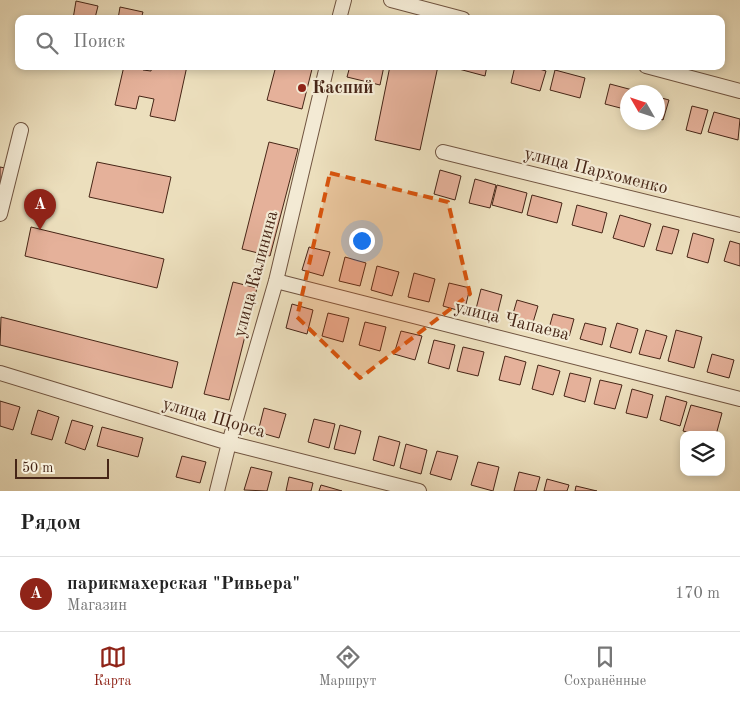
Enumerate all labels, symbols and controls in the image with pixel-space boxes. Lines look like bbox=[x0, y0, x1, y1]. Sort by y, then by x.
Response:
search box bbox=[15, 15, 725, 70]
icon: search bbox=[33, 29, 61, 57]
text: Поиск bbox=[73, 33, 125, 52]
place label: Каспий bbox=[312, 79, 374, 97]
marker: Каспий bbox=[296, 82, 308, 94]
north arrow bbox=[620, 85, 665, 130]
street label: улица Пархоменко bbox=[522, 144, 670, 198]
pin: A bbox=[24, 189, 56, 230]
street label: улица Калинина bbox=[230, 209, 282, 339]
your location bbox=[349, 228, 375, 254]
street label: улица Чапаева bbox=[453, 298, 571, 344]
street label: улица Щорса bbox=[161, 395, 268, 441]
map controls bbox=[680, 431, 725, 476]
button: layers bbox=[680, 431, 725, 476]
scale bar bbox=[15, 456, 109, 479]
text: 50 m bbox=[22, 461, 53, 475]
text: Рядом bbox=[20, 513, 81, 534]
text: парикмахерская "Ривьера" bbox=[67, 575, 300, 594]
text: A bbox=[30, 586, 42, 602]
text: 170 m bbox=[675, 586, 720, 602]
text: Магазин bbox=[67, 598, 127, 614]
tab: Карта bbox=[94, 643, 132, 690]
tab: Маршрут bbox=[319, 643, 376, 690]
tab: Сохранённые bbox=[564, 643, 646, 690]

